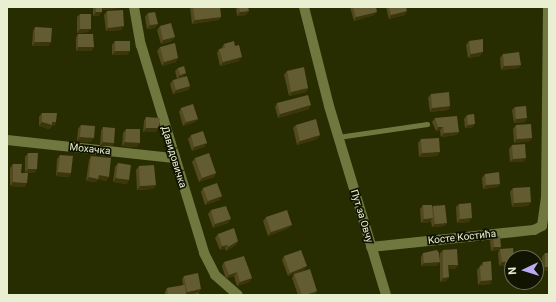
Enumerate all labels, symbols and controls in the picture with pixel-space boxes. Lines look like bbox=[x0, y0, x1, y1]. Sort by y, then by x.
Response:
street label: Давидовичка bbox=[159, 125, 189, 189]
street label: Мохачка bbox=[69, 141, 111, 157]
street label: Пут за Овчу bbox=[348, 188, 376, 244]
street label: Косте Костића bbox=[427, 227, 497, 247]
north arrow bbox=[504, 250, 544, 290]
text: N bbox=[506, 266, 519, 275]

